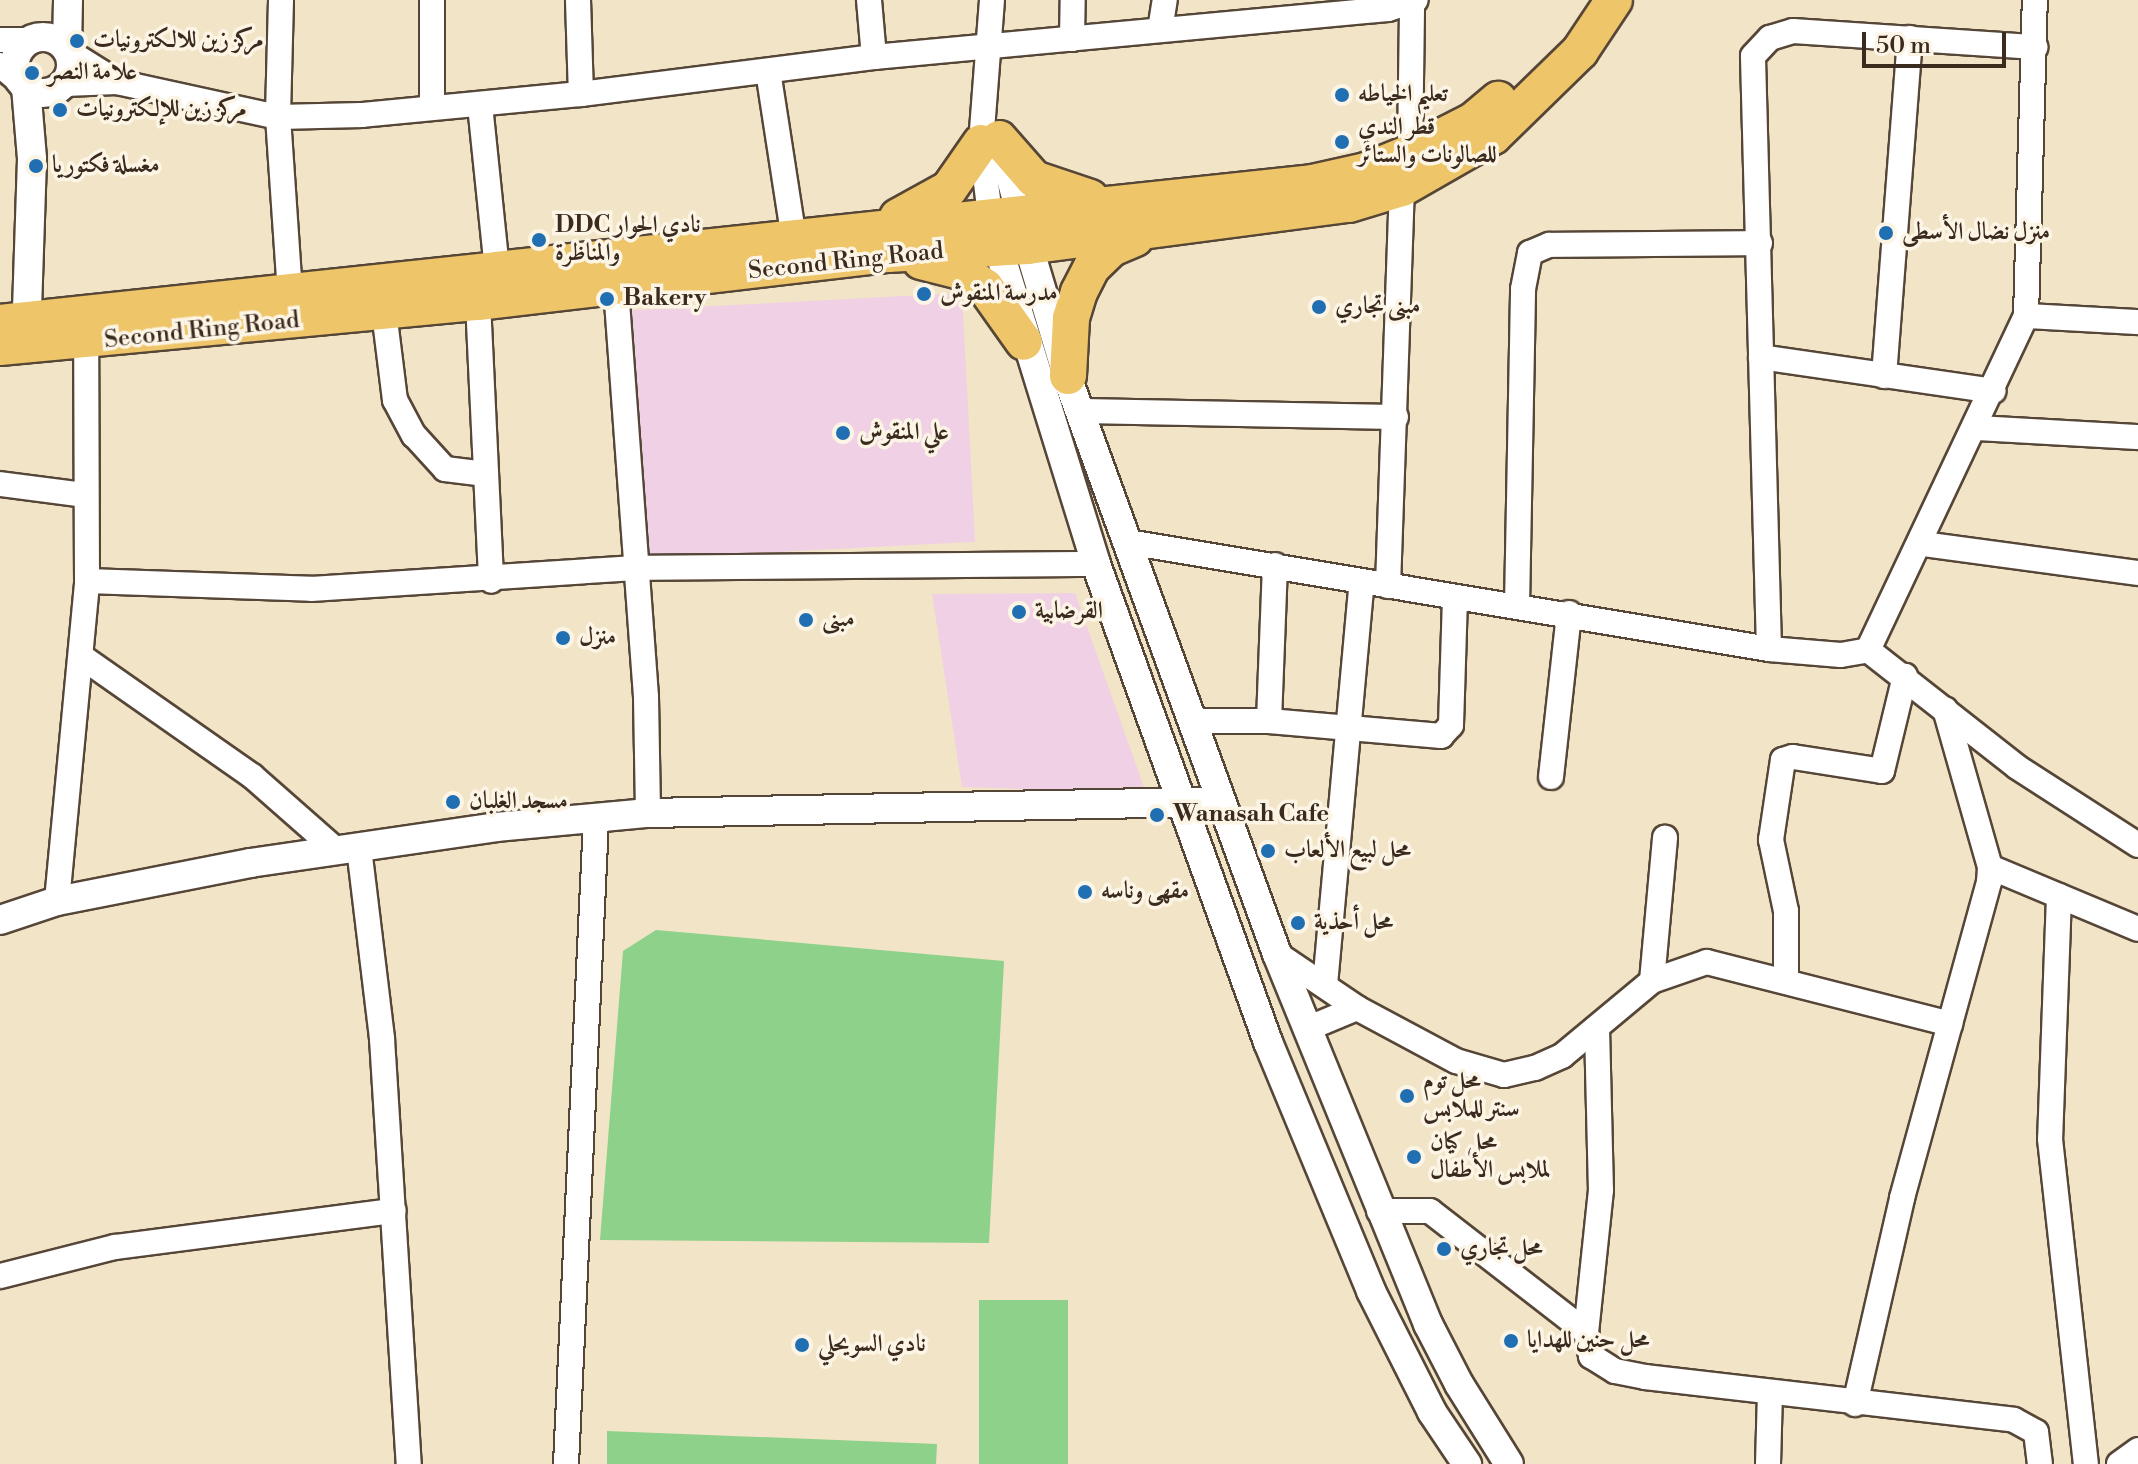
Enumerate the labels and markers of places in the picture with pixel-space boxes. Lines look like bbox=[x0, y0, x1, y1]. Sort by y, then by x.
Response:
place label: مركز زين للالكترونيات bbox=[93, 27, 263, 55]
marker: مركز زين للالكترونيات bbox=[68, 32, 86, 50]
place label: علامة النصر bbox=[48, 59, 137, 87]
marker: علامة النصر bbox=[23, 64, 41, 82]
place label: تعليم الخياطه bbox=[1358, 81, 1448, 109]
marker: تعليم الخياطه bbox=[1333, 86, 1351, 104]
place label: مركز زين للإلكترونيات bbox=[76, 96, 246, 124]
marker: مركز زين للإلكترونيات bbox=[51, 101, 69, 119]
place label: قطر الندي للصالونات والستائر bbox=[1358, 114, 1497, 170]
marker: قطر الندي للصالونات والستائر bbox=[1333, 133, 1351, 151]
place label: مغسلة فكتوريا bbox=[52, 152, 160, 180]
marker: مغسلة فكتوريا bbox=[27, 157, 45, 175]
place label: DDC نادي الحوار والمناظرة bbox=[555, 212, 701, 268]
place label: منزل نضال الأسطى bbox=[1902, 219, 2050, 247]
marker: منزل نضال الأسطى bbox=[1877, 224, 1895, 242]
marker: DDC نادي الحوار والمناظرة bbox=[530, 231, 548, 249]
place label: مدرسة المنقوش bbox=[940, 280, 1058, 308]
place label: Bakery bbox=[623, 285, 706, 313]
marker: مدرسة المنقوش bbox=[915, 285, 933, 303]
marker: Bakery bbox=[598, 290, 616, 308]
place label: مبنى تجاري bbox=[1335, 293, 1420, 321]
marker: مبنى تجاري bbox=[1310, 298, 1328, 316]
place label: علي المنقوش bbox=[859, 419, 949, 447]
marker: علي المنقوش bbox=[834, 424, 852, 442]
place label: القرضابية bbox=[1035, 598, 1103, 626]
marker: القرضابية bbox=[1010, 603, 1028, 621]
place label: مبنى bbox=[822, 606, 855, 634]
marker: مبنى bbox=[797, 611, 815, 629]
place label: منزل bbox=[579, 624, 616, 652]
marker: منزل bbox=[554, 629, 572, 647]
place label: مسجد الغلبان bbox=[469, 788, 568, 816]
marker: مسجد الغلبان bbox=[444, 793, 462, 811]
place label: Wanasah Cafe bbox=[1173, 801, 1329, 829]
marker: Wanasah Cafe bbox=[1148, 806, 1166, 824]
place label: محل لبيع الألعاب bbox=[1284, 837, 1411, 865]
marker: محل لبيع الألعاب bbox=[1259, 842, 1277, 860]
place label: مقهى وناسه bbox=[1101, 878, 1189, 906]
marker: مقهى وناسه bbox=[1076, 883, 1094, 901]
place label: محل أحذية bbox=[1314, 909, 1393, 937]
marker: محل أحذية bbox=[1289, 914, 1307, 932]
place label: محل توم سنتر للملابس bbox=[1423, 1068, 1520, 1124]
marker: محل توم سنتر للملابس bbox=[1398, 1087, 1416, 1105]
place label: محل كيان لملابس الأطفال bbox=[1430, 1129, 1551, 1185]
marker: محل كيان لملابس الأطفال bbox=[1405, 1148, 1423, 1166]
place label: محل تجاري bbox=[1460, 1235, 1543, 1263]
marker: محل تجاري bbox=[1435, 1240, 1453, 1258]
place label: محل حنين للهدايا bbox=[1527, 1327, 1649, 1355]
place label: نادي السويحلي bbox=[818, 1331, 926, 1359]
marker: محل حنين للهدايا bbox=[1502, 1332, 1520, 1350]
marker: نادي السويحلي bbox=[793, 1336, 811, 1354]

